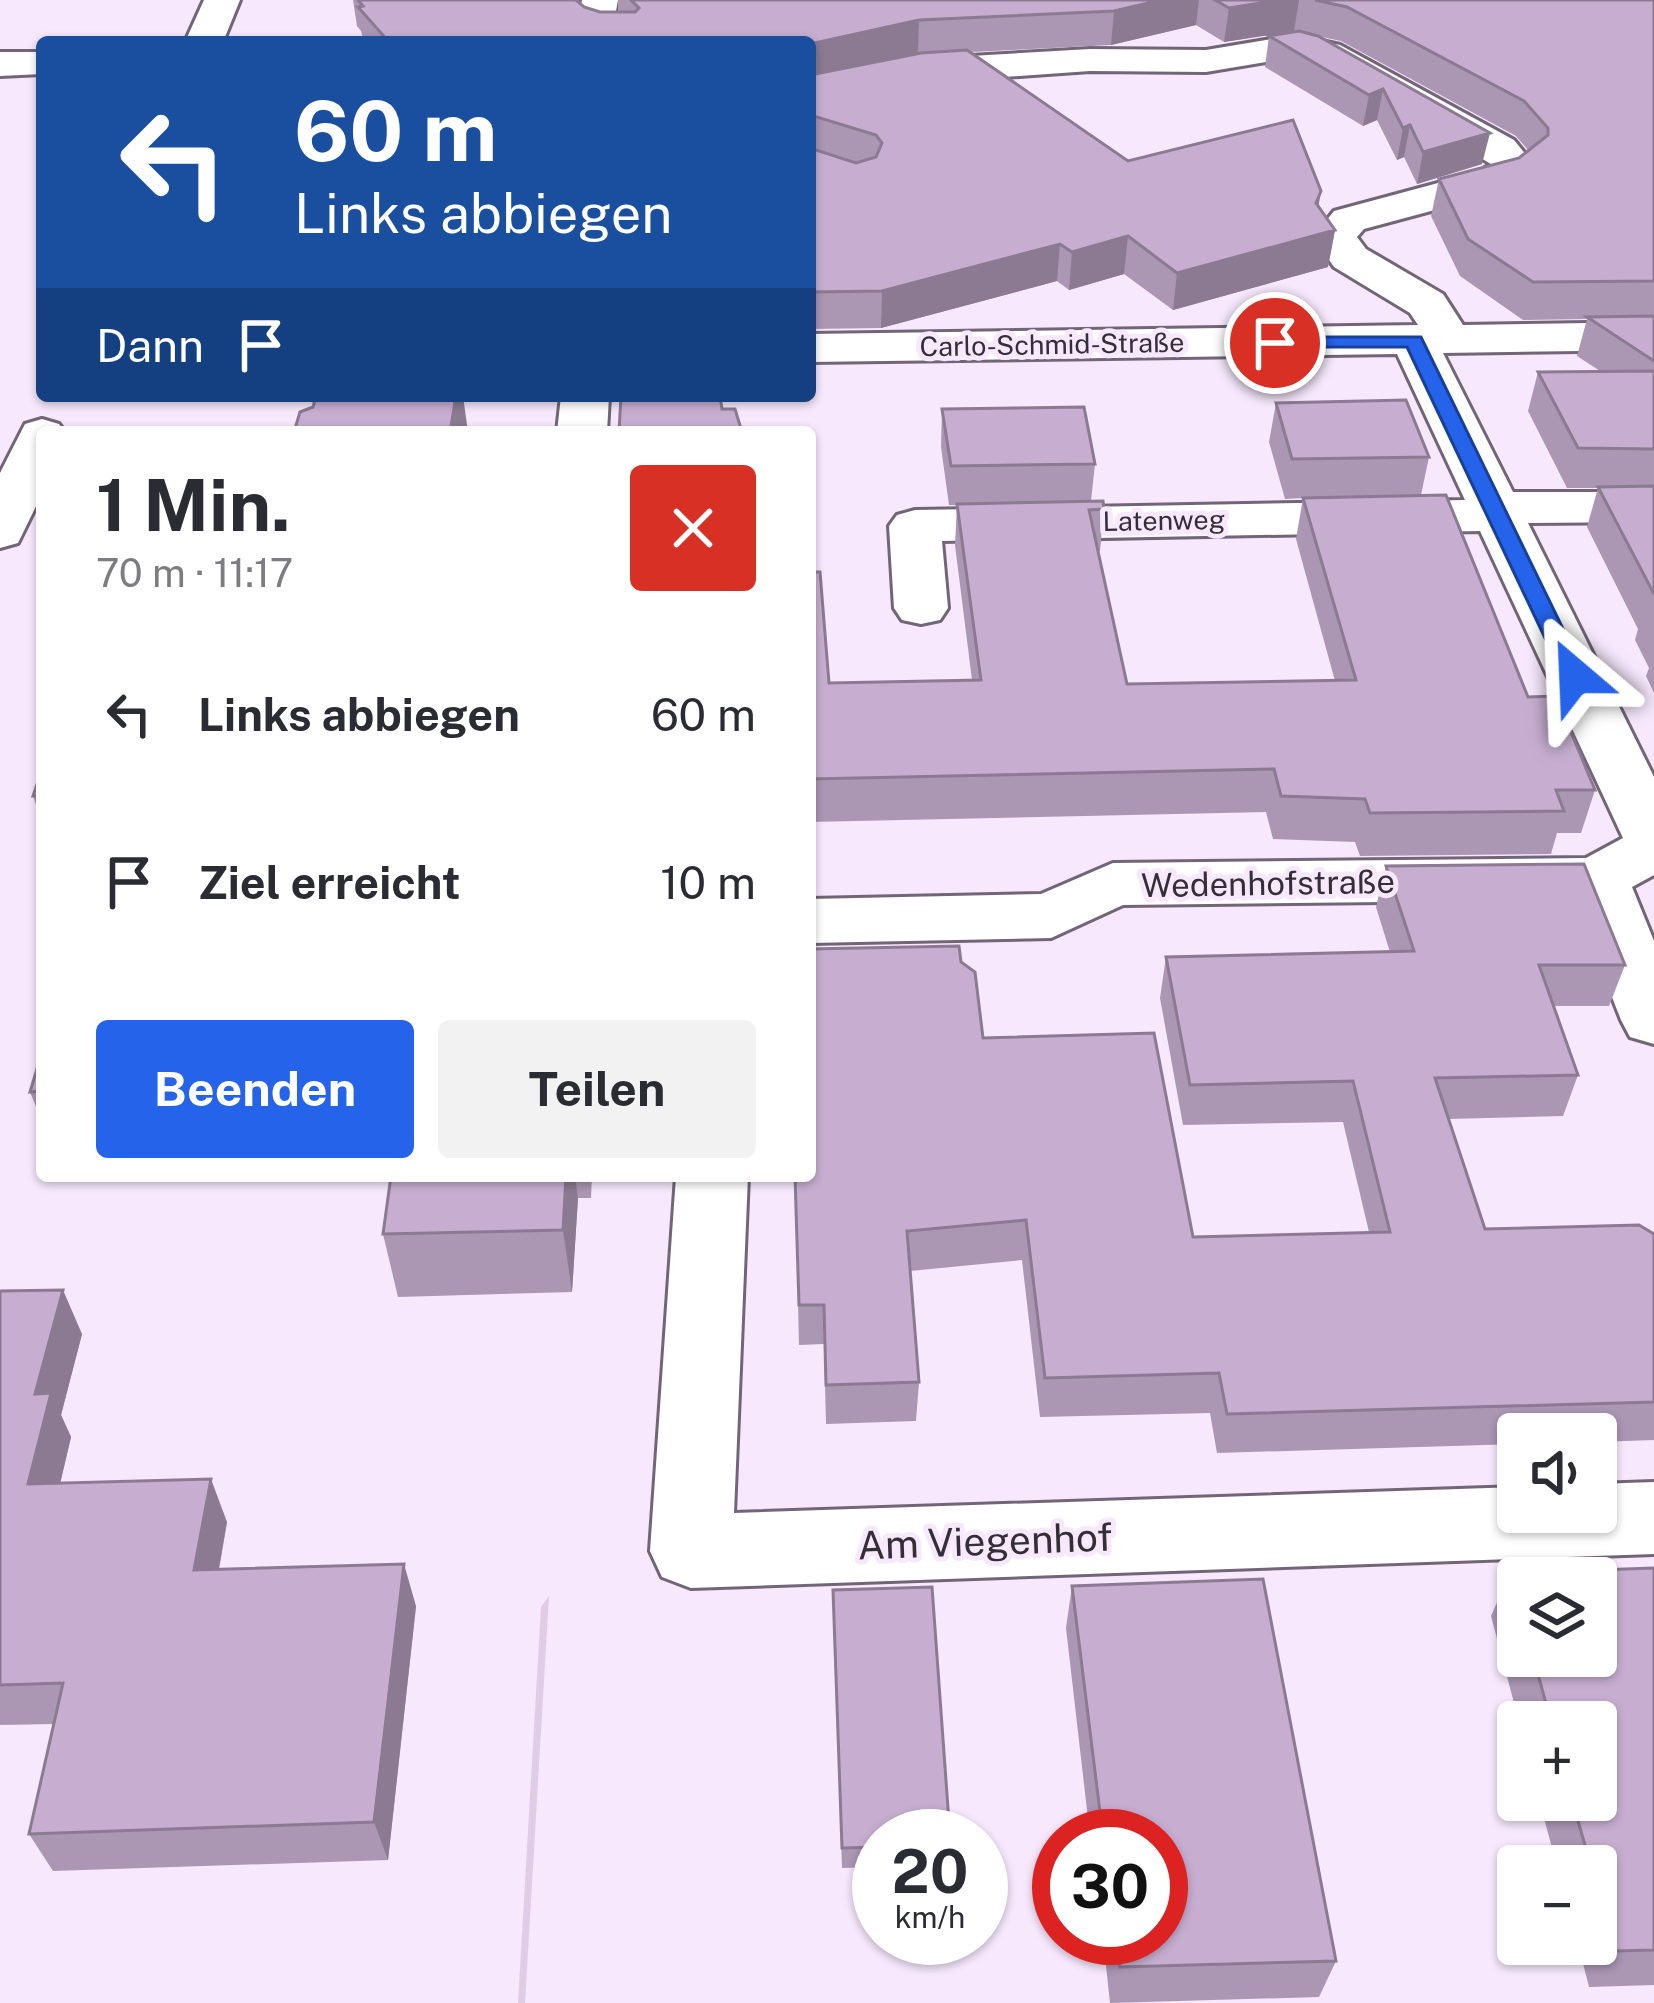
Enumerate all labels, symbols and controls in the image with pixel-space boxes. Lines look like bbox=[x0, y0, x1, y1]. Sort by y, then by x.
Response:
text: 60 m bbox=[294, 81, 498, 180]
icon: left bbox=[96, 84, 252, 240]
text: Links abbiegen bbox=[294, 182, 673, 245]
pin bbox=[1224, 292, 1326, 394]
icon: arrive bbox=[1242, 310, 1308, 376]
icon: arrive bbox=[228, 312, 294, 378]
text: Dann bbox=[96, 319, 204, 372]
street label: Carlo-Schmid-Straße bbox=[919, 326, 1185, 362]
text: 1 Min. bbox=[96, 463, 291, 547]
button: close bbox=[630, 465, 756, 591]
street label: Latenweg bbox=[1102, 503, 1226, 537]
text: 70 m · 11:17 bbox=[96, 550, 293, 596]
position arrow bbox=[1512, 613, 1638, 739]
icon: left bbox=[96, 681, 162, 747]
text: Links abbiegen bbox=[198, 688, 520, 741]
text: 60 m bbox=[651, 688, 756, 741]
icon: arrive bbox=[96, 849, 162, 915]
text: Ziel erreicht bbox=[198, 856, 460, 909]
text: 10 m bbox=[660, 856, 756, 909]
street label: Wedenhofstraße bbox=[1141, 862, 1395, 904]
button: Beenden bbox=[96, 1020, 414, 1158]
button: Teilen bbox=[438, 1020, 756, 1158]
map controls bbox=[1497, 1413, 1617, 1965]
button: sound bbox=[1497, 1413, 1617, 1533]
street label: Am Viegenhof bbox=[857, 1514, 1113, 1568]
button: layers bbox=[1497, 1557, 1617, 1677]
button: + bbox=[1497, 1701, 1617, 1821]
speed limit sign: 30 bbox=[1032, 1809, 1188, 1965]
text: 20 bbox=[892, 1836, 968, 1907]
button: − bbox=[1497, 1845, 1617, 1965]
text: km/h bbox=[895, 1899, 965, 1935]

